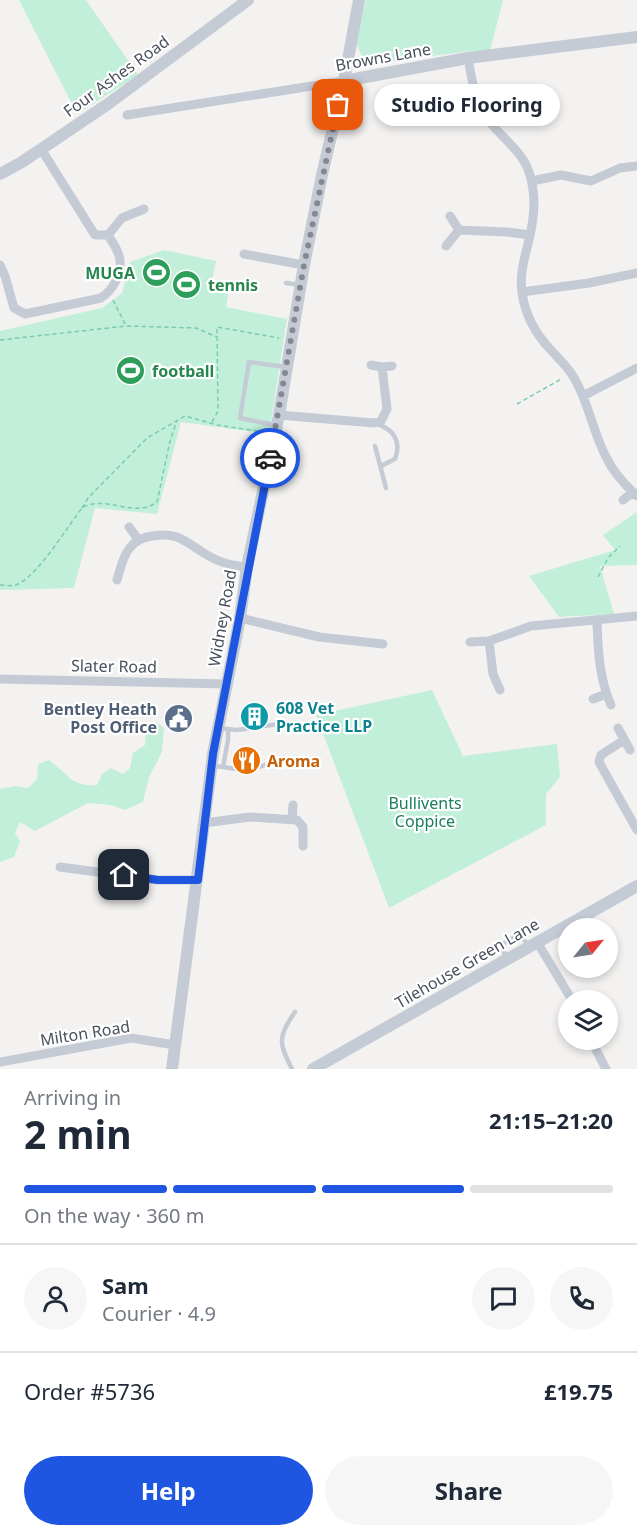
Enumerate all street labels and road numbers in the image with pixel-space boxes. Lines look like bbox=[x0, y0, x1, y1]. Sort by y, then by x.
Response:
street label: Four Ashes Road bbox=[59, 30, 173, 122]
street label: Browns Lane bbox=[334, 38, 432, 76]
street label: Widney Road bbox=[203, 568, 241, 668]
street label: Slater Road bbox=[71, 654, 157, 678]
street label: Tilehouse Green Lane bbox=[391, 913, 543, 1013]
street label: Milton Road bbox=[38, 1015, 132, 1051]

